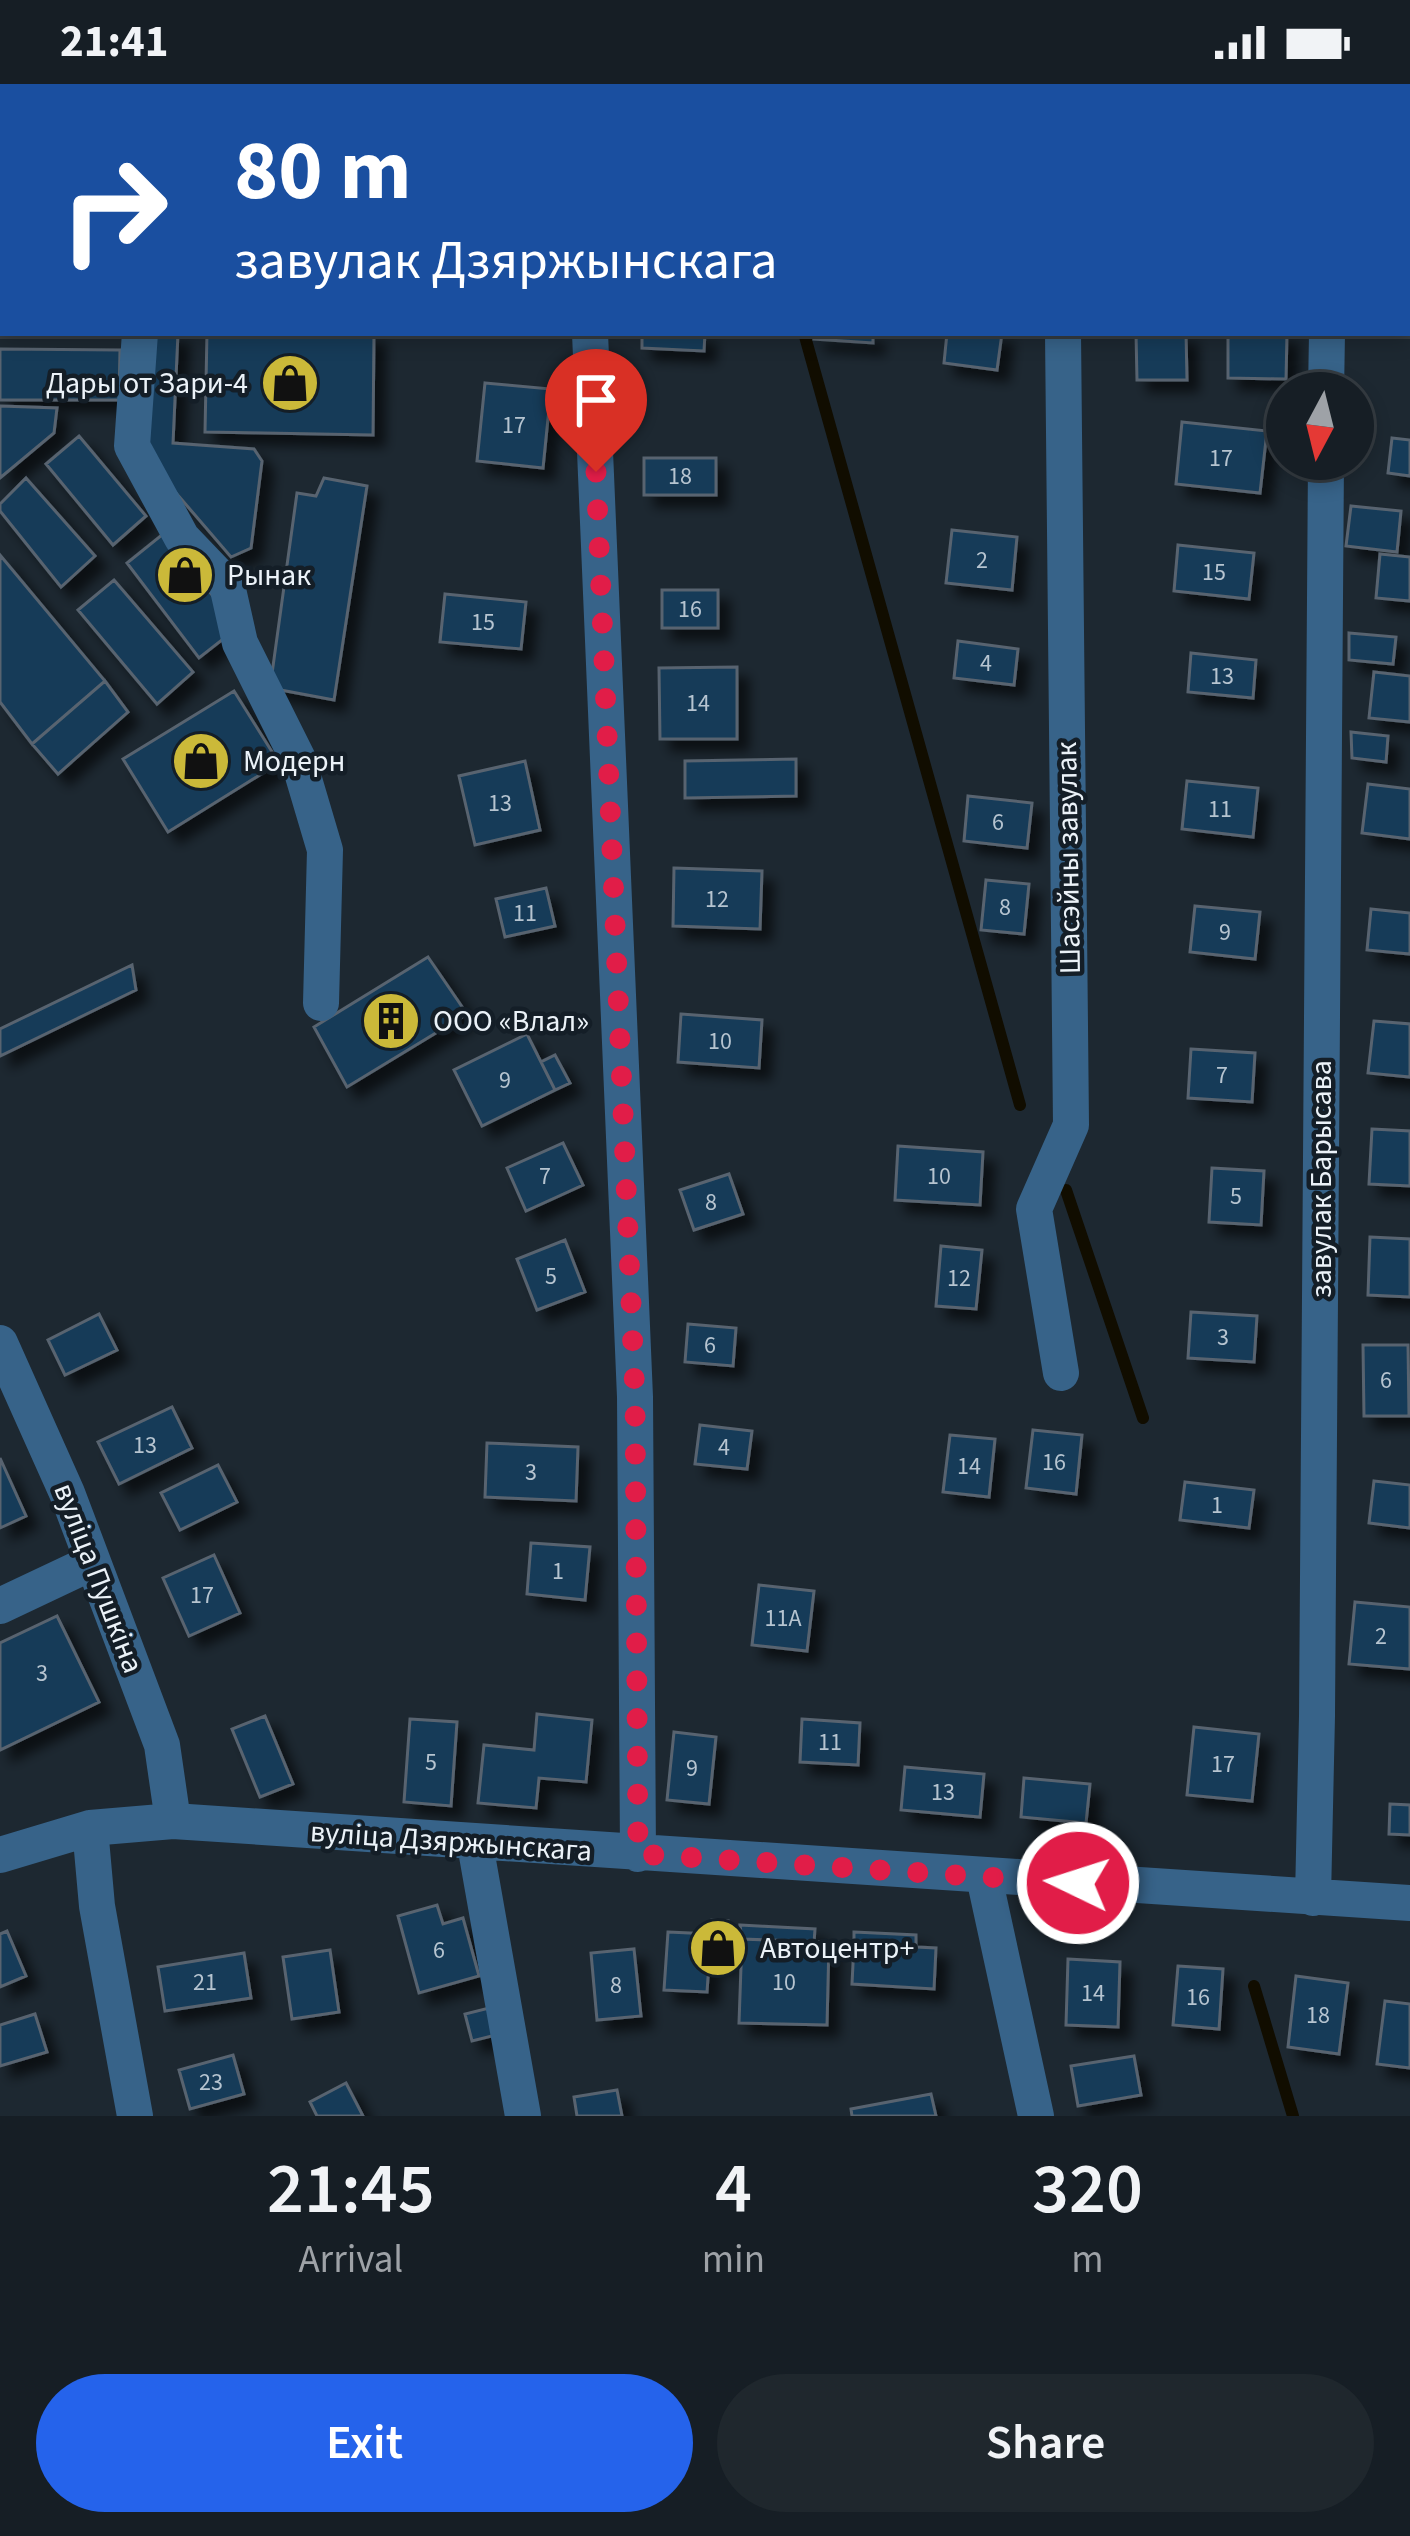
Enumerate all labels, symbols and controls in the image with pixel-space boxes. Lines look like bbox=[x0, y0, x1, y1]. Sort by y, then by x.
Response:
text: 21:41 bbox=[60, 10, 169, 74]
text: 80 m bbox=[234, 112, 412, 232]
icon: right bbox=[36, 132, 192, 288]
text: завулак Дзяржынскага bbox=[234, 223, 778, 300]
pin bbox=[545, 349, 647, 472]
shop icon: Дары от Зари-4 bbox=[259, 352, 321, 414]
place label: Дары от Зари-4 bbox=[46, 362, 248, 405]
icon: arrive bbox=[563, 367, 629, 433]
north arrow bbox=[1266, 372, 1374, 480]
map controls bbox=[1266, 372, 1374, 480]
house number: 17 bbox=[502, 408, 526, 443]
house number: 17 bbox=[1209, 441, 1233, 476]
house number: 18 bbox=[668, 459, 692, 494]
house number: 2 bbox=[976, 543, 988, 578]
shop icon: Рынак bbox=[154, 544, 216, 606]
place label: Рынак bbox=[227, 554, 311, 597]
house number: 15 bbox=[1202, 555, 1226, 590]
house number: 16 bbox=[678, 592, 702, 627]
house number: 15 bbox=[471, 605, 495, 640]
house number: 4 bbox=[980, 646, 992, 681]
house number: 13 bbox=[1210, 659, 1234, 694]
house number: 14 bbox=[686, 686, 710, 721]
shop icon: Модерн bbox=[170, 730, 232, 792]
place label: Модерн bbox=[243, 740, 345, 783]
street label: Шасэйны завулак bbox=[1045, 741, 1092, 975]
house number: 13 bbox=[488, 786, 512, 821]
house number: 11 bbox=[1208, 792, 1232, 827]
house number: 6 bbox=[992, 805, 1004, 840]
house number: 12 bbox=[705, 882, 729, 917]
house number: 8 bbox=[999, 890, 1011, 925]
house number: 11 bbox=[513, 896, 537, 931]
house number: 9 bbox=[1219, 915, 1231, 950]
building icon: ООО «Влал» bbox=[360, 990, 422, 1052]
place label: ООО «Влал» bbox=[433, 1000, 589, 1043]
house number: 10 bbox=[708, 1024, 732, 1059]
house number: 7 bbox=[1216, 1058, 1228, 1093]
street label: завулак Барысава bbox=[1300, 1060, 1343, 1298]
house number: 9 bbox=[499, 1063, 511, 1098]
house number: 7 bbox=[539, 1159, 551, 1194]
house number: 10 bbox=[927, 1159, 951, 1194]
house number: 5 bbox=[1230, 1179, 1242, 1214]
house number: 8 bbox=[705, 1185, 717, 1220]
house number: 5 bbox=[545, 1259, 557, 1294]
house number: 12 bbox=[947, 1261, 971, 1296]
house number: 3 bbox=[1217, 1320, 1229, 1355]
house number: 6 bbox=[704, 1328, 716, 1363]
house number: 6 bbox=[1380, 1363, 1392, 1398]
house number: 13 bbox=[133, 1428, 157, 1463]
house number: 4 bbox=[718, 1430, 730, 1465]
house number: 16 bbox=[1042, 1445, 1066, 1480]
house number: 14 bbox=[957, 1449, 981, 1484]
house number: 3 bbox=[525, 1455, 537, 1490]
street label: вуліца Пушкіна bbox=[43, 1477, 154, 1679]
house number: 1 bbox=[1211, 1488, 1223, 1523]
house number: 1 bbox=[552, 1554, 564, 1589]
house number: 17 bbox=[190, 1578, 214, 1613]
house number: 11А bbox=[765, 1601, 801, 1636]
house number: 2 bbox=[1375, 1619, 1387, 1654]
house number: 3 bbox=[36, 1656, 48, 1691]
house number: 11 bbox=[818, 1725, 842, 1760]
house number: 5 bbox=[425, 1745, 437, 1780]
house number: 17 bbox=[1211, 1747, 1235, 1782]
house number: 9 bbox=[686, 1751, 698, 1786]
house number: 13 bbox=[931, 1775, 955, 1810]
street label: вуліца Дзяржынскага bbox=[309, 1810, 593, 1873]
position arrow bbox=[1015, 1820, 1141, 1946]
shop icon: Автоцентр+ bbox=[687, 1917, 749, 1979]
place label: Автоцентр+ bbox=[760, 1927, 914, 1970]
house number: 6 bbox=[433, 1933, 445, 1968]
house number: 21 bbox=[193, 1965, 217, 2000]
house number: 10 bbox=[772, 1965, 796, 2000]
house number: 8 bbox=[610, 1968, 622, 2003]
house number: 14 bbox=[1081, 1976, 1105, 2011]
house number: 16 bbox=[1186, 1980, 1210, 2015]
house number: 18 bbox=[1306, 1998, 1330, 2033]
house number: 23 bbox=[199, 2065, 223, 2100]
text: 21:45 bbox=[267, 2138, 435, 2241]
text: 4 bbox=[715, 2138, 752, 2241]
text: 320 bbox=[1032, 2138, 1143, 2241]
text: Arrival bbox=[298, 2232, 403, 2288]
text: min bbox=[702, 2232, 765, 2288]
text: m bbox=[1071, 2232, 1104, 2288]
button: Exit bbox=[36, 2374, 693, 2512]
button: Share bbox=[717, 2374, 1374, 2512]

